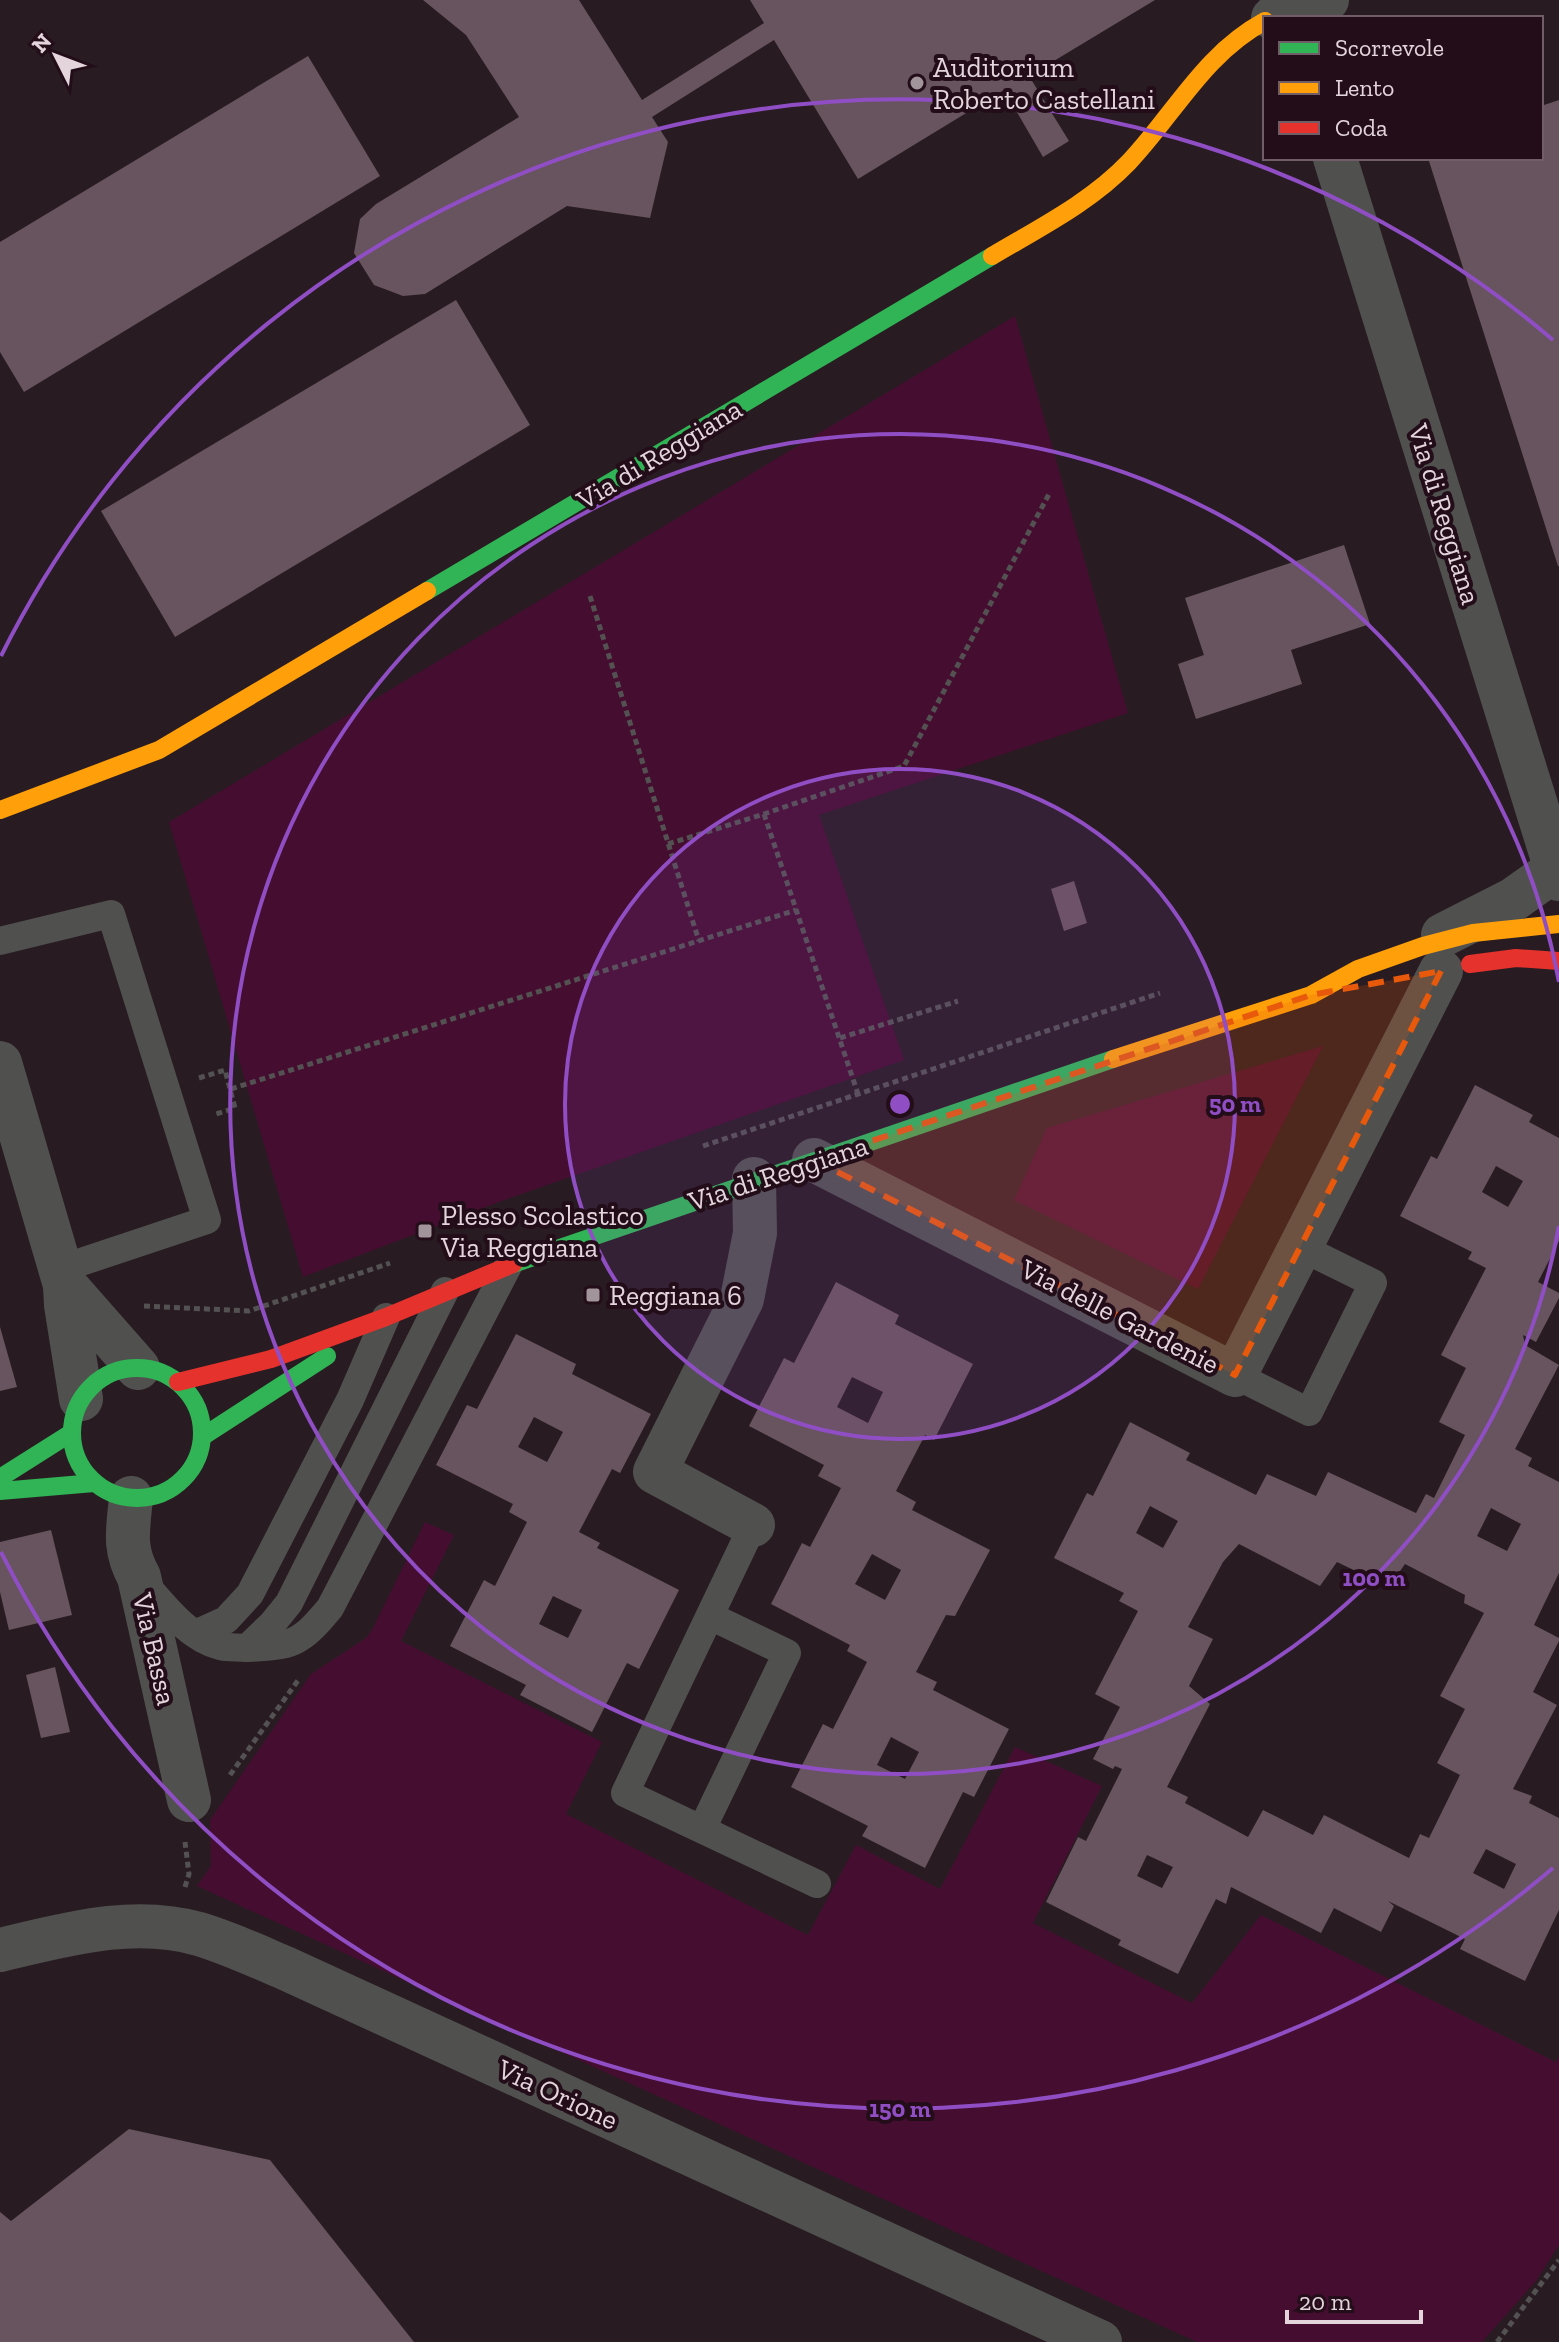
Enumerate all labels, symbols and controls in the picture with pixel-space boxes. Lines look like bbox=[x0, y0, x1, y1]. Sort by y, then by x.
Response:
north arrow bbox=[16, 16, 96, 96]
legend bbox=[1263, 16, 1543, 160]
text: N bbox=[26, 28, 57, 58]
text: Scorrevole bbox=[1335, 33, 1444, 62]
place label: Auditorium Roberto Castellani bbox=[933, 51, 1155, 116]
text: Lento bbox=[1335, 73, 1394, 102]
marker: Auditorium Roberto Castellani bbox=[908, 74, 926, 92]
text: Coda bbox=[1335, 113, 1388, 142]
street label: Via di Reggiana bbox=[570, 392, 748, 517]
street label: Via di Reggiana bbox=[1401, 419, 1488, 609]
text: 50 m bbox=[1209, 1089, 1261, 1118]
centre of rings bbox=[886, 1090, 914, 1118]
street label: Via di Reggiana bbox=[683, 1129, 872, 1218]
place label: Plesso Scolastico Via Reggiana bbox=[440, 1199, 644, 1264]
marker: Plesso Scolastico Via Reggiana bbox=[416, 1222, 434, 1240]
street label: Via delle Gardenie bbox=[1014, 1252, 1225, 1381]
place label: Reggiana 6 bbox=[609, 1279, 742, 1312]
marker: Reggiana 6 bbox=[584, 1286, 602, 1304]
text: 100 m bbox=[1343, 1563, 1405, 1592]
street label: Via Bassa bbox=[125, 1589, 183, 1709]
street label: Via Orione bbox=[492, 2052, 623, 2137]
text: 150 m bbox=[869, 2094, 931, 2123]
scale bar bbox=[1287, 2274, 1421, 2324]
text: 20 m bbox=[1299, 2287, 1352, 2316]

